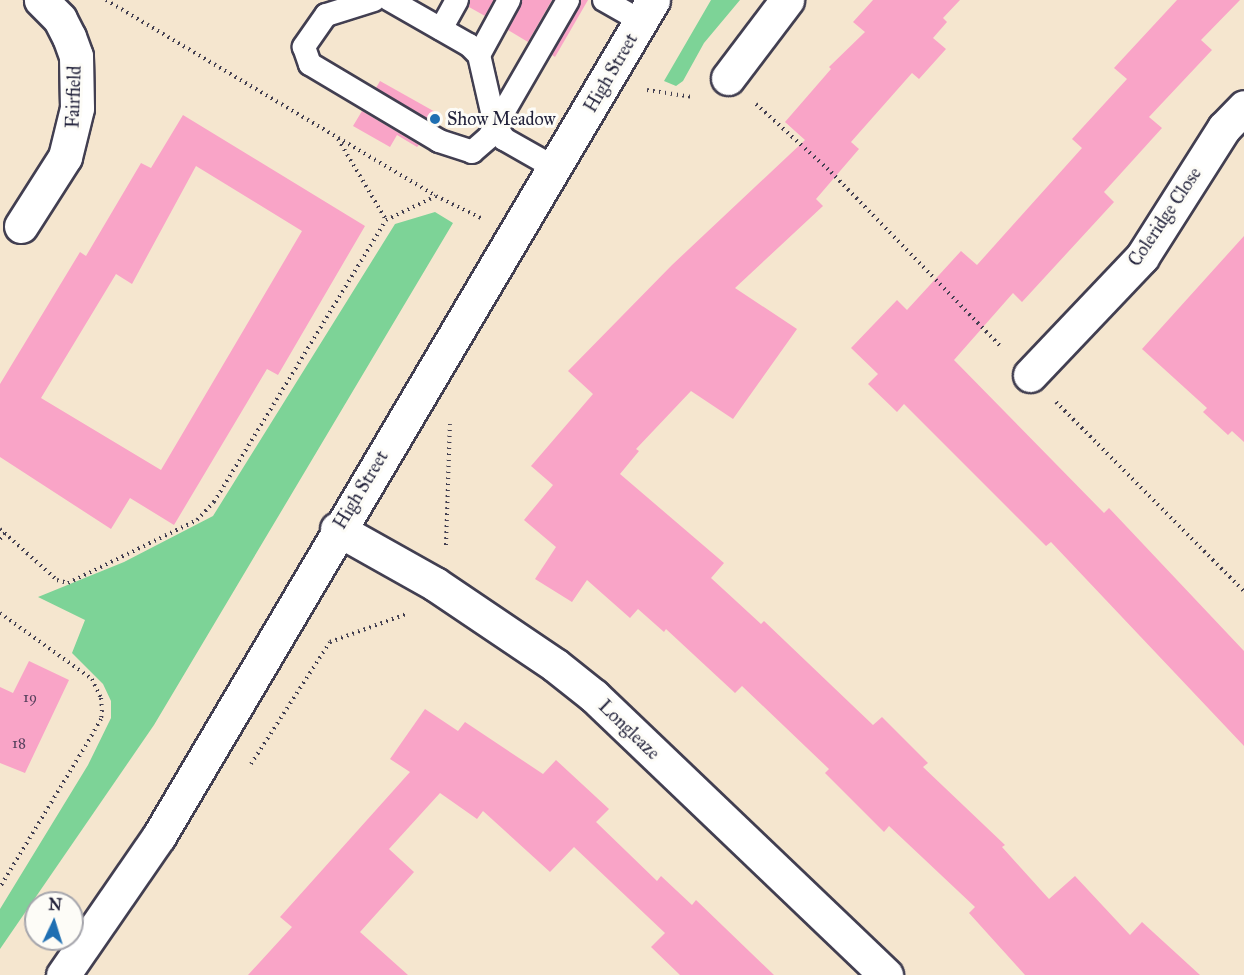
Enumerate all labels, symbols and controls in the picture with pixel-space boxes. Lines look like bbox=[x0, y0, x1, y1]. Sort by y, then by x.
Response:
street label: High Street bbox=[580, 30, 642, 116]
street label: Fairfield bbox=[62, 65, 86, 129]
place label: Show Meadow bbox=[447, 108, 556, 130]
marker: Show Meadow bbox=[428, 112, 442, 126]
street label: Coleridge Close bbox=[1124, 164, 1206, 270]
street label: High Street bbox=[329, 447, 393, 533]
house number: 19 bbox=[23, 689, 37, 707]
street label: Longleaze bbox=[594, 696, 664, 764]
house number: 18 bbox=[12, 735, 26, 753]
north arrow bbox=[24, 891, 84, 951]
text: N bbox=[48, 895, 63, 914]

